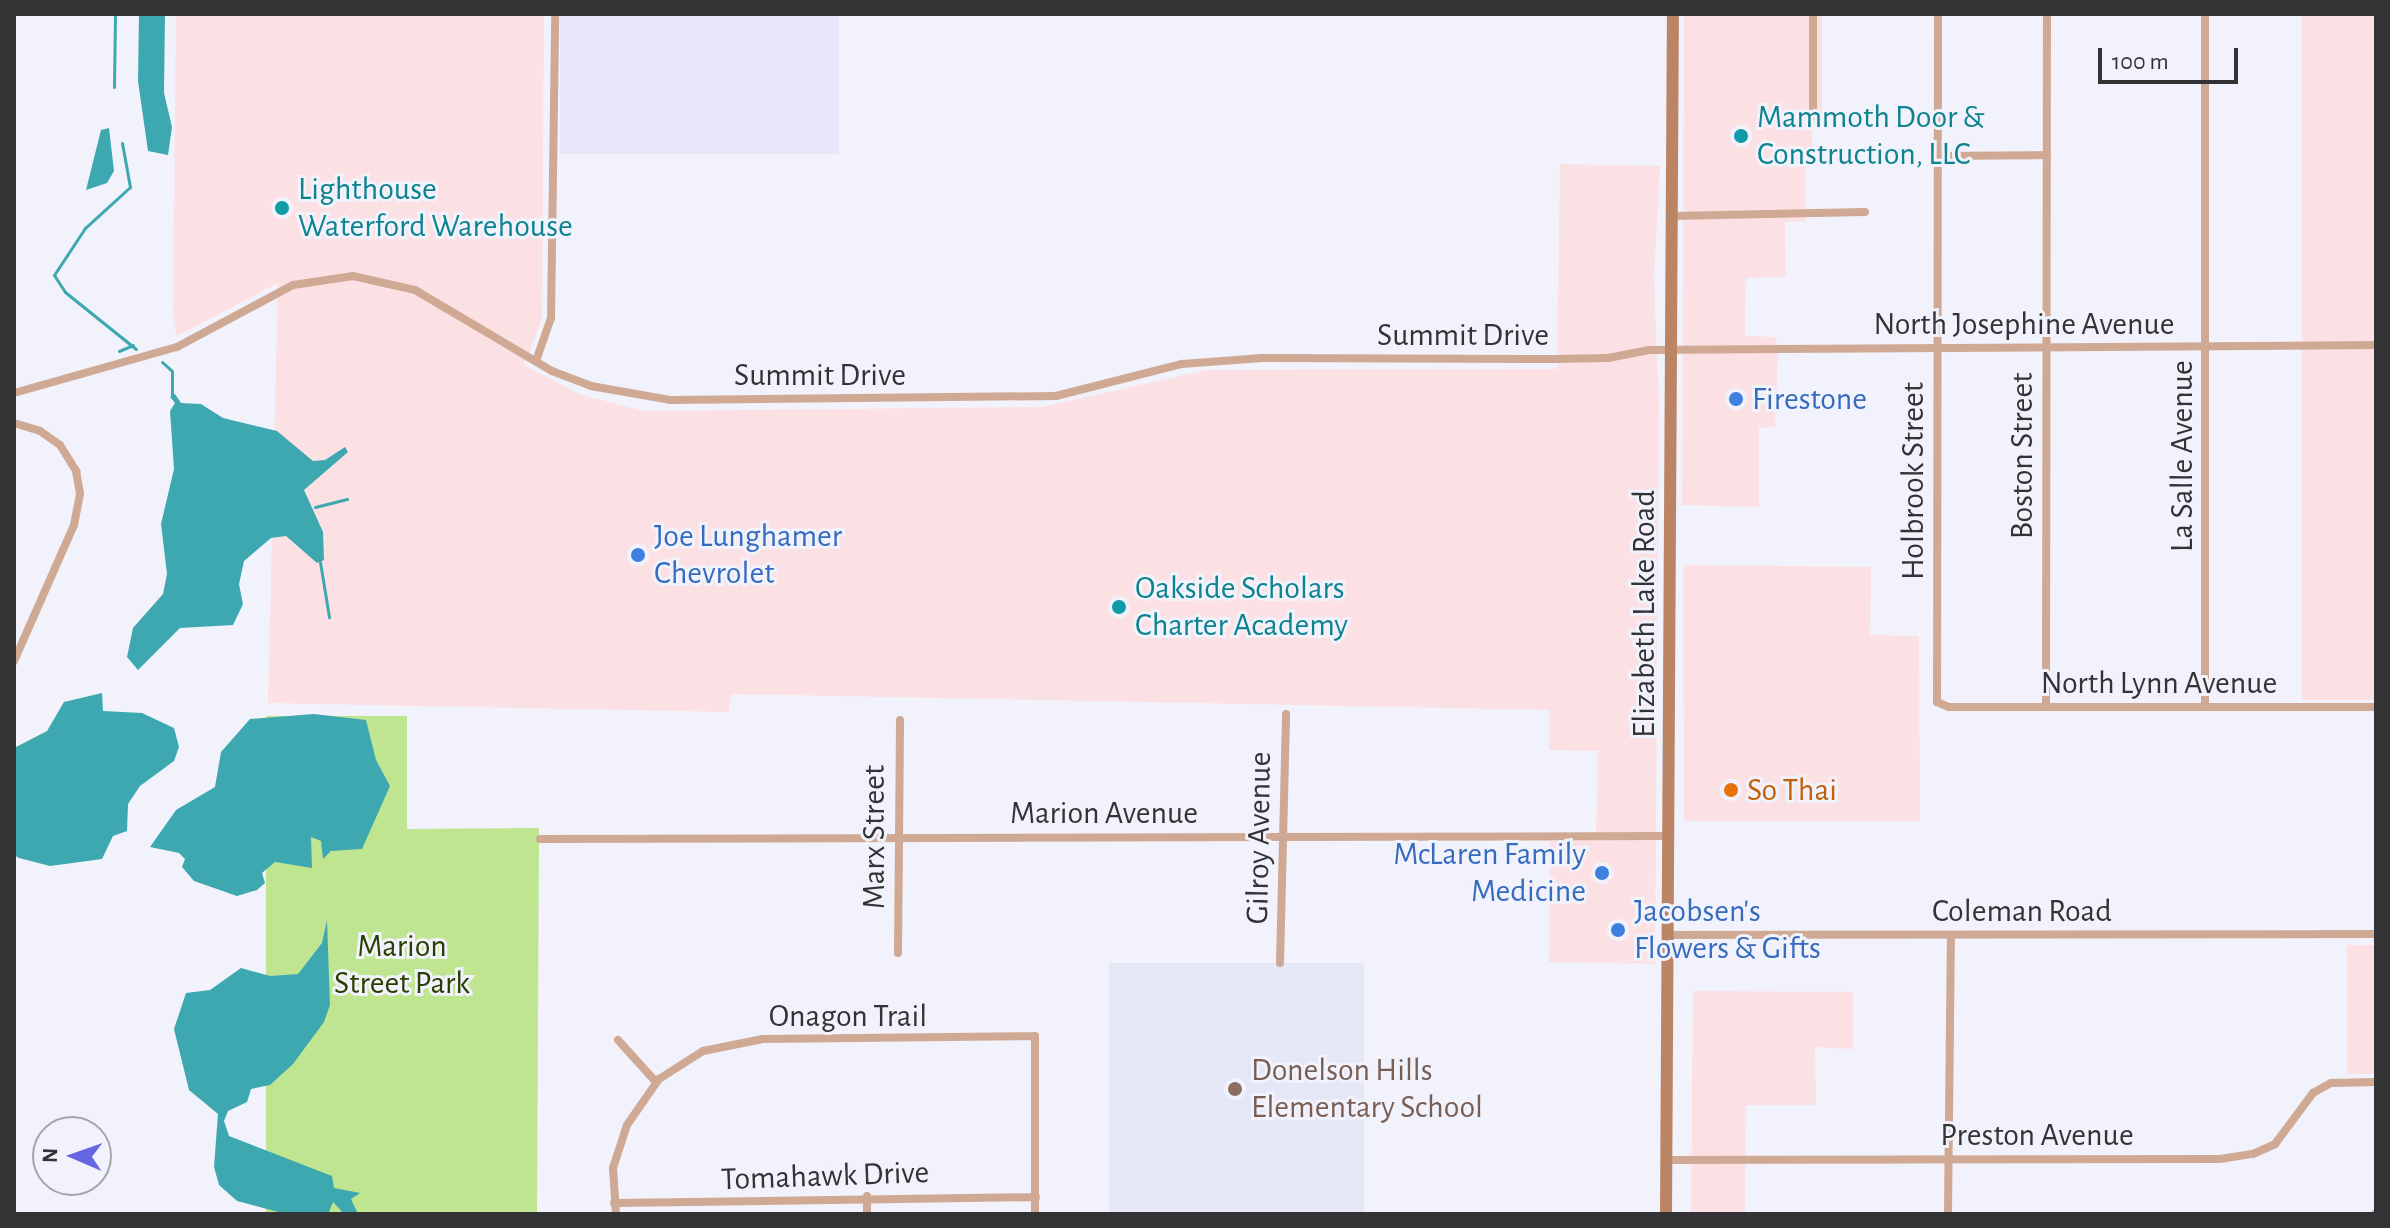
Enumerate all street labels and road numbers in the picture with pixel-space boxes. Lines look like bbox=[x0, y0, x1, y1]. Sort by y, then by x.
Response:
street label: North Josephine Avenue bbox=[1873, 305, 2175, 343]
street label: Summit Drive bbox=[1377, 316, 1549, 354]
street label: Summit Drive bbox=[734, 356, 906, 394]
street label: La Salle Avenue bbox=[2163, 360, 2201, 552]
street label: Boston Street bbox=[2003, 373, 2041, 539]
street label: Holbrook Street bbox=[1894, 382, 1932, 580]
street label: Elizabeth Lake Road bbox=[1625, 490, 1663, 738]
street label: North Lynn Avenue bbox=[2041, 664, 2277, 702]
street label: Gilroy Avenue bbox=[1238, 751, 1280, 925]
street label: Marx Street bbox=[855, 765, 893, 909]
street label: Marion Avenue bbox=[1010, 794, 1198, 832]
street label: Coleman Road bbox=[1932, 892, 2112, 930]
street label: Onagon Trail bbox=[769, 997, 927, 1035]
street label: Preston Avenue bbox=[1940, 1116, 2134, 1154]
street label: Tomahawk Drive bbox=[720, 1153, 930, 1199]

